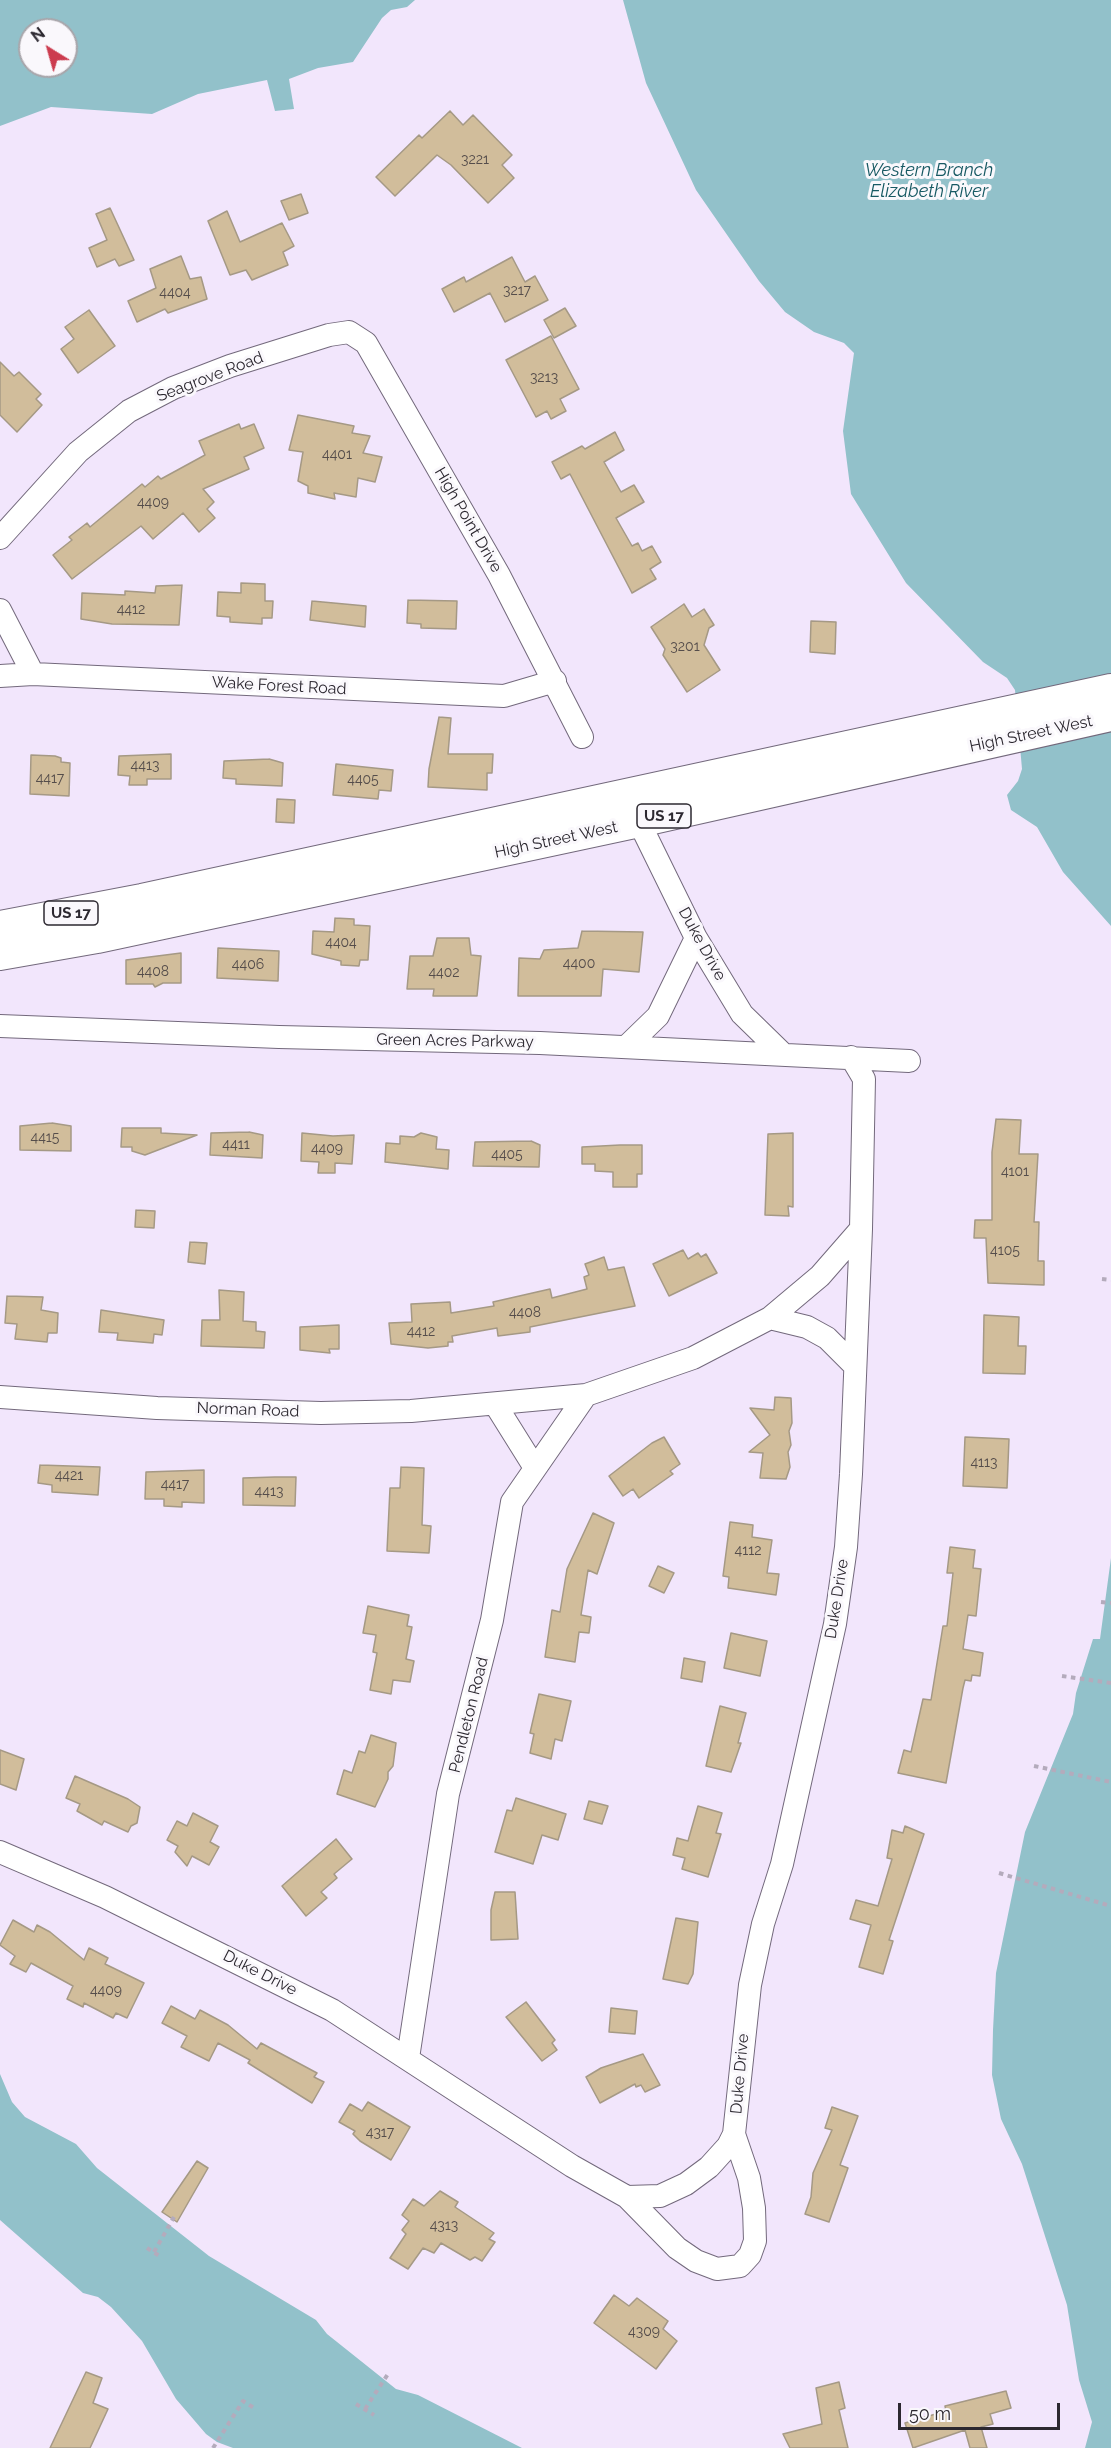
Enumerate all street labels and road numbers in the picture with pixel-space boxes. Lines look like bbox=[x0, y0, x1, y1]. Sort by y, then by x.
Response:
street label: Seagrove Road bbox=[154, 348, 266, 406]
street label: High Point Drive bbox=[430, 464, 506, 576]
street label: Wake Forest Road bbox=[211, 673, 347, 699]
street label: High Street West bbox=[968, 712, 1094, 756]
road number: US 17 bbox=[637, 804, 691, 828]
street label: High Street West bbox=[493, 818, 619, 862]
road number: US 17 bbox=[44, 901, 98, 925]
street label: Duke Drive bbox=[674, 904, 730, 984]
street label: Green Acres Parkway bbox=[376, 1030, 534, 1052]
street label: Norman Road bbox=[196, 1399, 300, 1421]
street label: Duke Drive bbox=[821, 1558, 853, 1640]
street label: Pendleton Road bbox=[445, 1655, 493, 1775]
street label: Duke Drive bbox=[220, 1946, 300, 2000]
street label: Duke Drive bbox=[727, 2033, 753, 2115]

